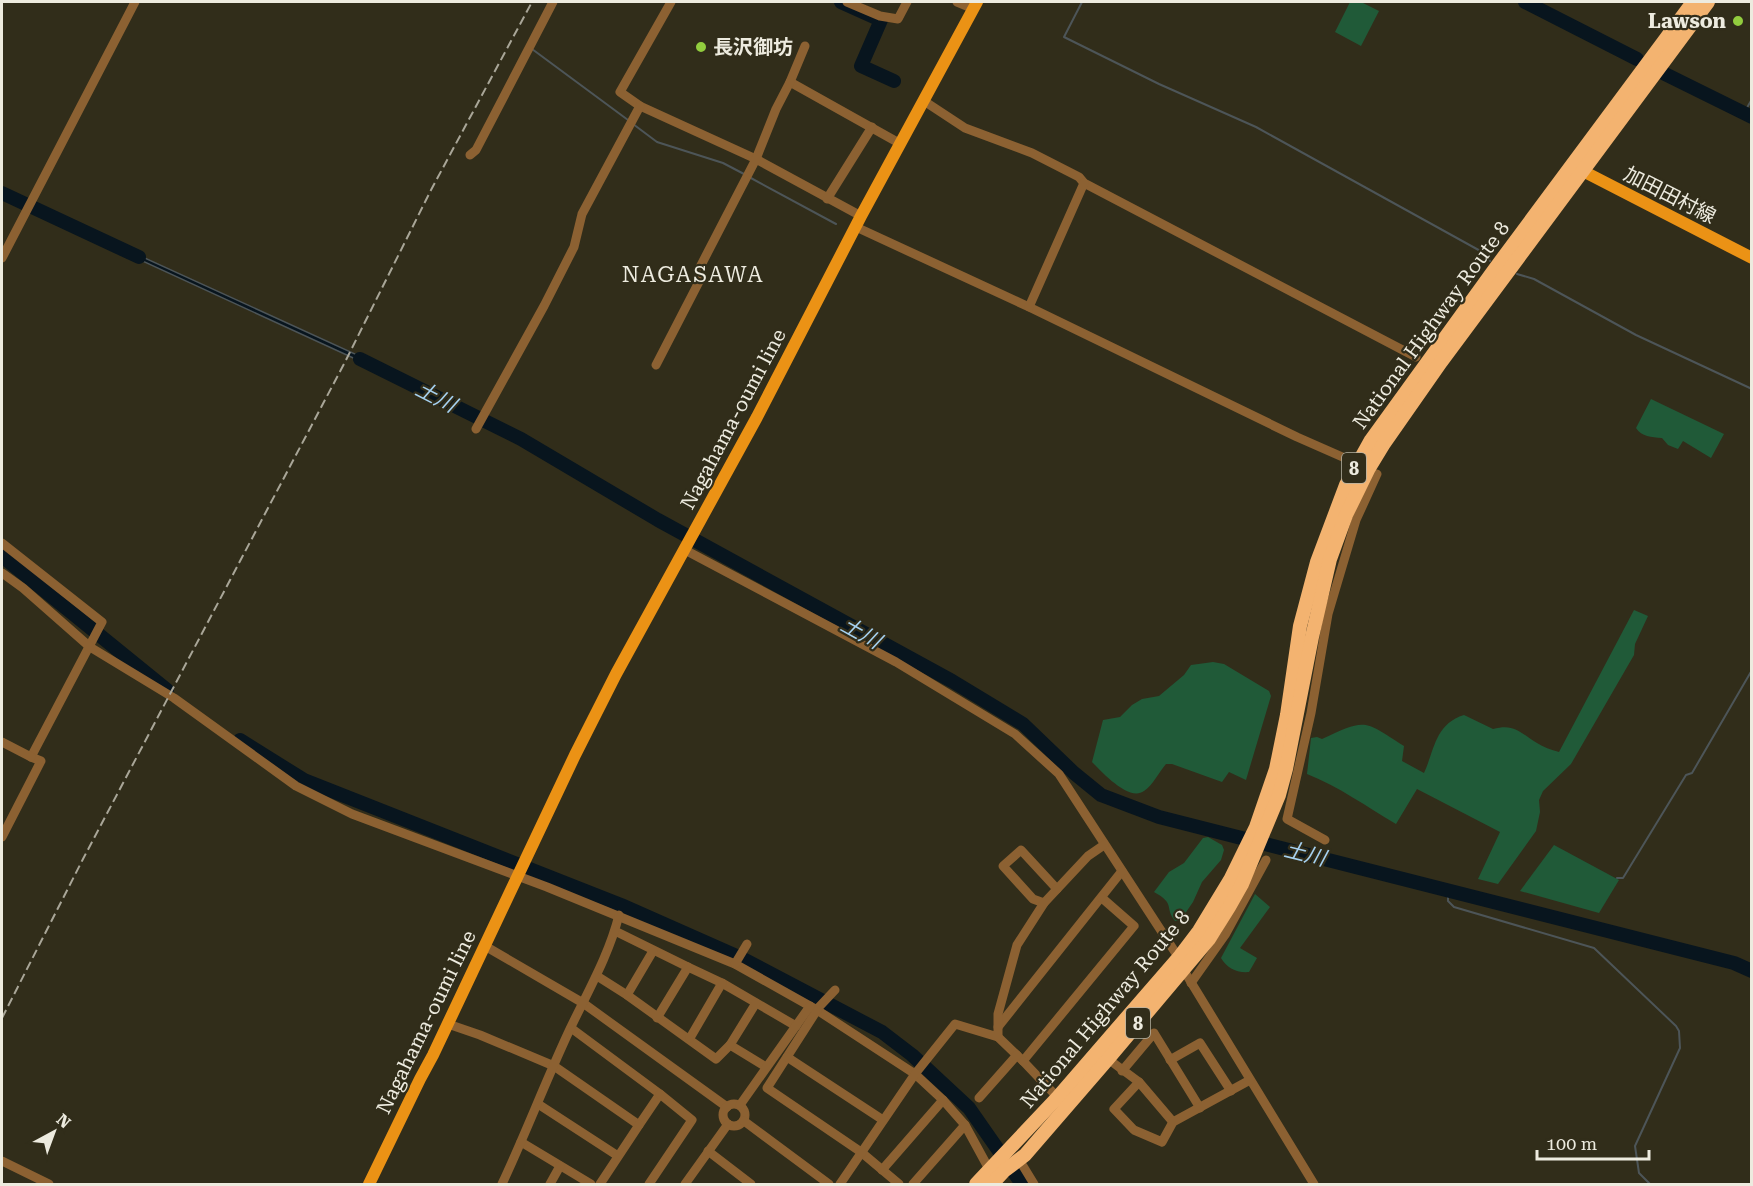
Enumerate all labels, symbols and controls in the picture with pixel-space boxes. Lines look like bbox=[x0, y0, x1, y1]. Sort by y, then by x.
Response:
place label: Lawson bbox=[1648, 9, 1727, 33]
marker: Lawson bbox=[1731, 14, 1745, 28]
place label: 長沢御坊 bbox=[713, 35, 793, 59]
marker: 長沢御坊 bbox=[694, 40, 708, 54]
street label: 加田田村線 bbox=[1620, 162, 1720, 228]
street label: National Highway Route 8 bbox=[1348, 216, 1514, 434]
district label: NAGASAWA bbox=[622, 262, 764, 287]
street label: Nagahama-oumi line bbox=[675, 325, 791, 513]
water label: 土川 bbox=[412, 377, 462, 418]
road number: 8 bbox=[1342, 453, 1366, 483]
water label: 土川 bbox=[837, 612, 887, 655]
water label: 土川 bbox=[1282, 837, 1330, 871]
street label: National Highway Route 8 bbox=[1015, 905, 1195, 1113]
street label: Nagahama-oumi line bbox=[371, 926, 481, 1118]
road number: 8 bbox=[1126, 1008, 1150, 1038]
north arrow bbox=[24, 1102, 84, 1162]
text: N bbox=[53, 1110, 74, 1132]
scale bar bbox=[1537, 1123, 1650, 1161]
text: 100 m bbox=[1546, 1133, 1597, 1154]

